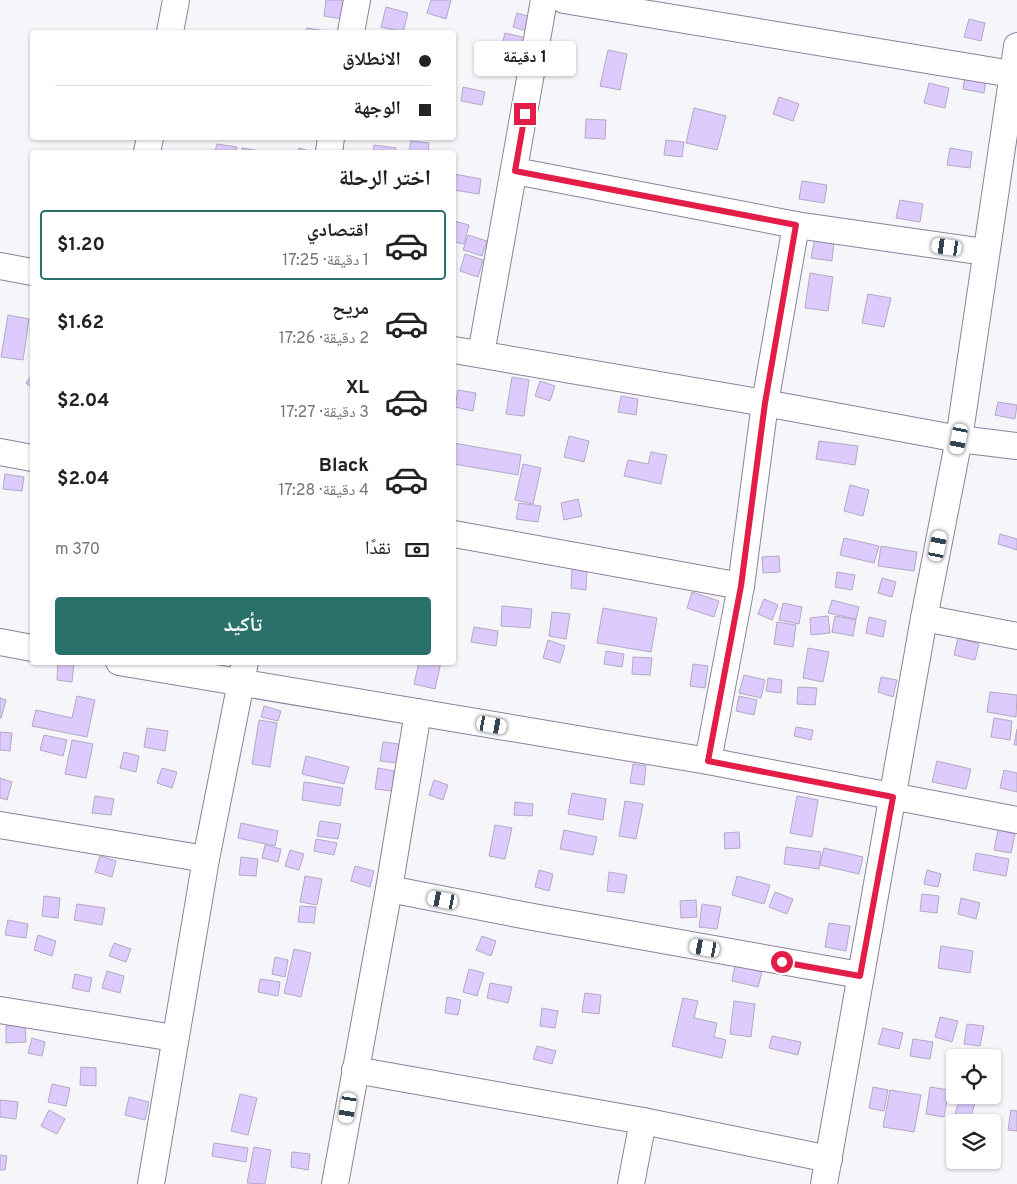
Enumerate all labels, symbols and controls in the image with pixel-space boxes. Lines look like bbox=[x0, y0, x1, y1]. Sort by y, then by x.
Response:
callout: 1 دقيقة bbox=[474, 42, 576, 76]
text: الانطلاق bbox=[342, 48, 401, 72]
text: 1 دقيقة bbox=[503, 48, 547, 68]
text: الوجهة bbox=[353, 97, 401, 121]
route end bbox=[514, 103, 536, 125]
text: اختر الرحلة bbox=[339, 166, 431, 193]
text: اقتصادي bbox=[307, 219, 369, 243]
icon: car bbox=[384, 223, 429, 268]
text: $1.20 bbox=[57, 233, 105, 257]
car bbox=[931, 237, 962, 257]
text: 1 دقيقة · 17:25 bbox=[282, 251, 369, 271]
text: مريح bbox=[332, 297, 369, 321]
icon: car bbox=[384, 301, 429, 346]
text: $1.62 bbox=[57, 311, 104, 335]
text: 2 دقيقة · 17:26 bbox=[279, 329, 369, 349]
text: XL bbox=[346, 376, 369, 400]
icon: car bbox=[384, 379, 429, 424]
text: $2.04 bbox=[57, 389, 109, 413]
text: 3 دقيقة · 17:27 bbox=[280, 403, 369, 423]
car bbox=[948, 423, 969, 455]
text: Black bbox=[319, 454, 369, 478]
icon: car bbox=[384, 457, 429, 502]
text: $2.04 bbox=[57, 467, 109, 491]
text: 4 دقيقة · 17:28 bbox=[278, 481, 369, 501]
car bbox=[927, 530, 948, 562]
icon: cash bbox=[403, 536, 431, 564]
text: نقدًا bbox=[365, 537, 391, 561]
text: 370 m bbox=[55, 540, 100, 560]
button: تأكيد bbox=[55, 597, 431, 655]
car bbox=[475, 715, 508, 735]
car bbox=[426, 890, 459, 910]
car bbox=[688, 938, 721, 958]
route start bbox=[771, 951, 793, 973]
map controls bbox=[946, 1049, 1001, 1169]
button: locate bbox=[946, 1049, 1001, 1104]
car bbox=[338, 1092, 357, 1124]
button: layers bbox=[946, 1114, 1001, 1169]

